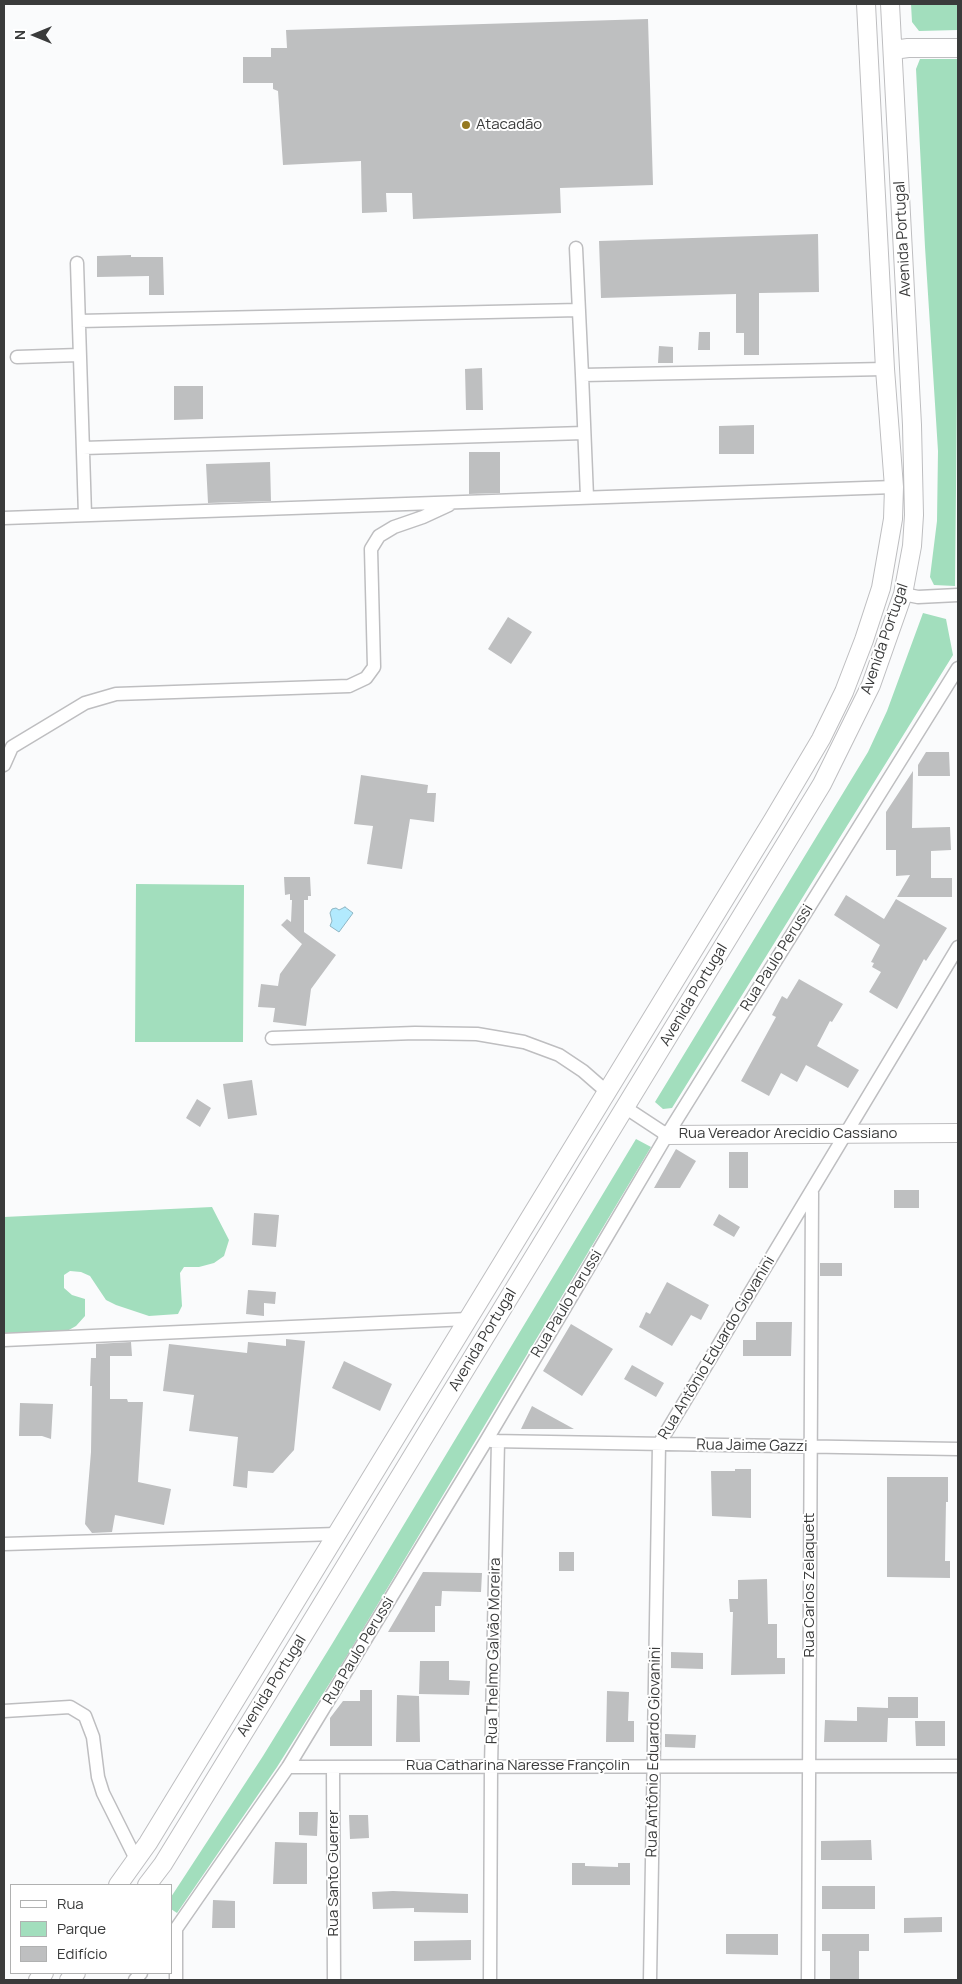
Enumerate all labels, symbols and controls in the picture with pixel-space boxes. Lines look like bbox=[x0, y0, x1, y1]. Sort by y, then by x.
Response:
north arrow bbox=[10, 10, 60, 60]
text: N bbox=[10, 30, 29, 40]
place label: Atacadão bbox=[476, 116, 542, 134]
marker: Atacadão bbox=[460, 119, 472, 131]
street label: Avenida Portugal bbox=[891, 180, 915, 298]
street label: Avenida Portugal bbox=[858, 581, 912, 697]
street label: Rua Paulo Perussi bbox=[737, 901, 817, 1015]
street label: Avenida Portugal bbox=[656, 941, 732, 1049]
street label: Rua Vereador Arecidio Cassiano bbox=[679, 1125, 897, 1143]
street label: Rua Paulo Perussi bbox=[528, 1247, 606, 1361]
street label: Rua Antônio Eduardo Giovanini bbox=[655, 1253, 779, 1443]
street label: Avenida Portugal bbox=[445, 1286, 521, 1394]
street label: Rua Jaime Gazzi bbox=[696, 1436, 808, 1456]
street label: Rua Carlos Zelaquett bbox=[801, 1513, 819, 1657]
street label: Rua Thelmo Galvão Moreira bbox=[483, 1558, 505, 1744]
street label: Rua Paulo Perussi bbox=[320, 1594, 398, 1708]
street label: Avenida Portugal bbox=[234, 1632, 310, 1740]
street label: Rua Antônio Eduardo Giovanini bbox=[643, 1647, 665, 1857]
street label: Rua Catharina Naresse Françolin bbox=[406, 1757, 630, 1775]
street label: Rua Santo Guerrer bbox=[325, 1810, 343, 1936]
legend bbox=[10, 1884, 172, 1974]
text: Rua bbox=[57, 1893, 84, 1914]
text: Parque bbox=[57, 1918, 106, 1939]
text: Edifício bbox=[57, 1943, 107, 1964]

